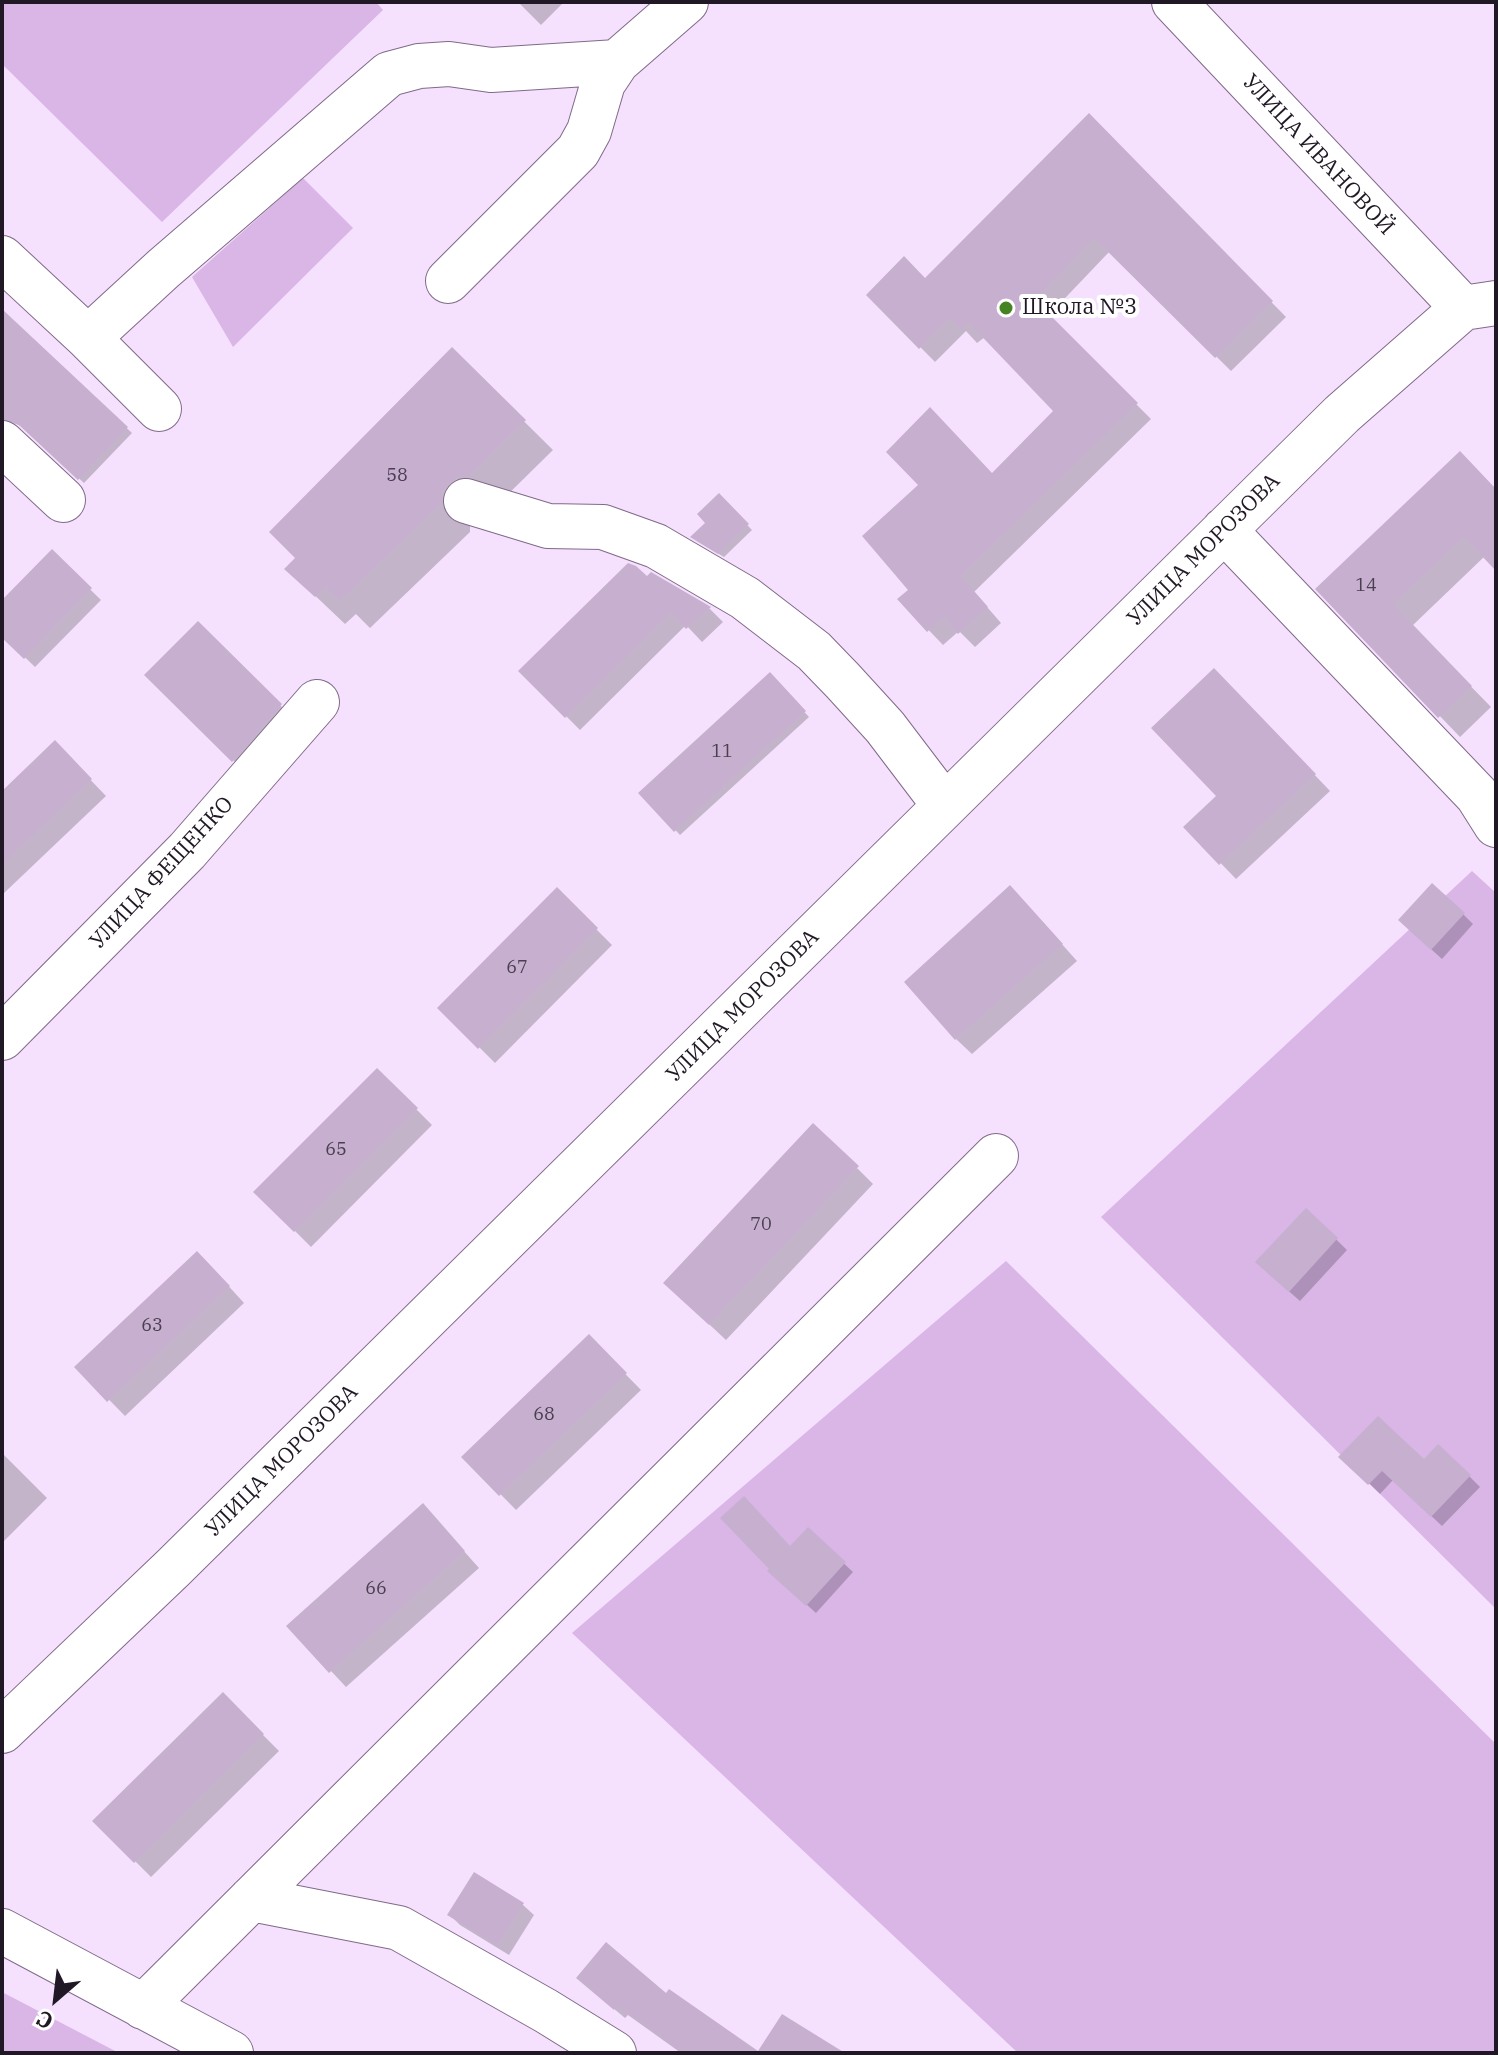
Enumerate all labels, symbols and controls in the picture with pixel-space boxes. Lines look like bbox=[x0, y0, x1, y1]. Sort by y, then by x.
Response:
street label: УЛИЦА ИВАНОВОЙ bbox=[1237, 69, 1399, 241]
place label: Школа №3 bbox=[1022, 295, 1137, 321]
marker: Школа №3 bbox=[997, 299, 1015, 317]
house number: 58 bbox=[386, 465, 408, 487]
street label: УЛИЦА МОРОЗОВА bbox=[1122, 468, 1286, 632]
house number: 14 bbox=[1355, 575, 1377, 597]
house number: 11 bbox=[711, 741, 733, 763]
street label: УЛИЦА ФЕЩЕНКО bbox=[85, 791, 239, 955]
street label: УЛИЦА МОРОЗОВА bbox=[661, 924, 825, 1088]
house number: 67 bbox=[506, 957, 528, 979]
house number: 65 bbox=[325, 1139, 347, 1161]
house number: 70 bbox=[750, 1214, 772, 1236]
house number: 63 bbox=[141, 1315, 163, 1337]
street label: УЛИЦА МОРОЗОВА bbox=[200, 1379, 364, 1543]
house number: 68 bbox=[533, 1404, 555, 1426]
house number: 66 bbox=[365, 1578, 387, 1600]
north arrow bbox=[16, 1959, 96, 2039]
text: С bbox=[31, 2004, 58, 2037]

